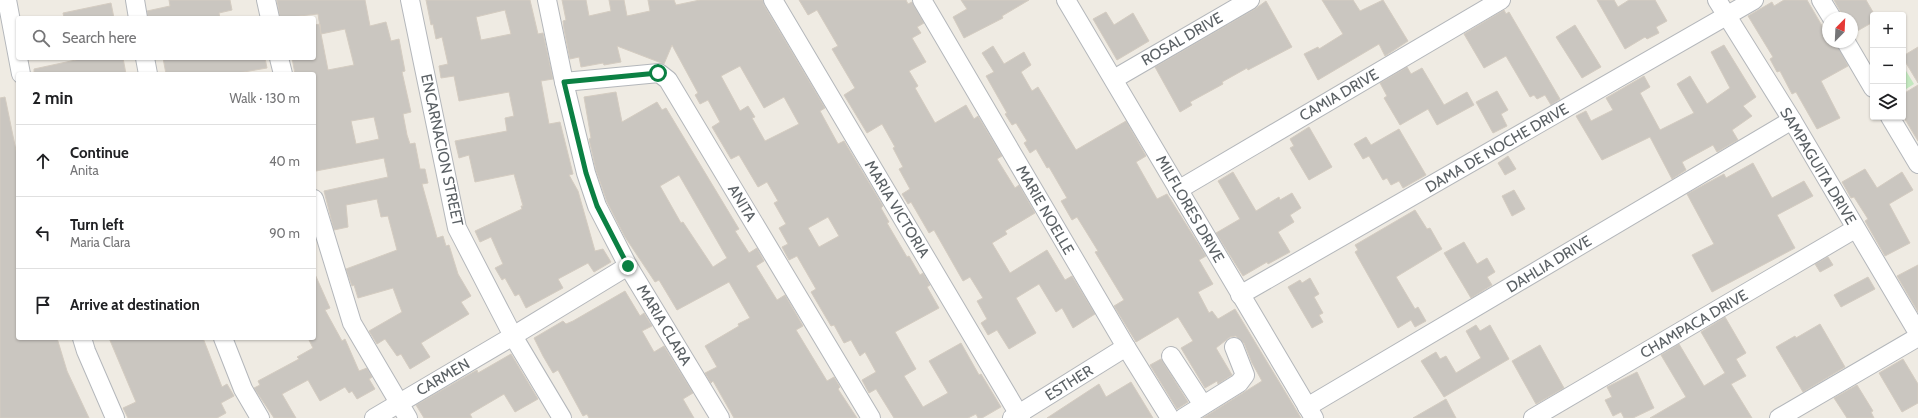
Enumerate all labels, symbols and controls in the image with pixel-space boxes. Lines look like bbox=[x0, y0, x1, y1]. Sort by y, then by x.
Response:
street label: ROSAL DRIVE bbox=[1138, 9, 1226, 69]
north arrow bbox=[1822, 12, 1858, 48]
map controls bbox=[1870, 12, 1906, 120]
button: + bbox=[1870, 12, 1906, 48]
search box bbox=[16, 16, 316, 60]
icon: search bbox=[30, 27, 52, 49]
text: Search here bbox=[62, 29, 137, 47]
button: − bbox=[1870, 48, 1906, 84]
route start bbox=[649, 64, 667, 82]
street label: CAMIA DRIVE bbox=[1296, 65, 1382, 125]
street label: ENCARNACION STREET bbox=[417, 72, 467, 228]
button: layers bbox=[1870, 84, 1906, 120]
text: 2 min bbox=[32, 88, 73, 108]
text: Walk · 130 m bbox=[229, 90, 300, 106]
street label: DAMA DE NOCHE DRIVE bbox=[1422, 100, 1572, 196]
street label: SAMPAGUITA DRIVE bbox=[1776, 104, 1860, 228]
text: Continue bbox=[70, 144, 129, 162]
icon: ahead bbox=[32, 150, 54, 172]
street label: MILFLORES DRIVE bbox=[1152, 152, 1228, 266]
text: 40 m bbox=[269, 153, 300, 169]
street label: MARIA VICTORIA bbox=[861, 157, 934, 262]
text: Anita bbox=[70, 162, 99, 178]
street label: MARIE NOELLE bbox=[1012, 162, 1078, 258]
street label: ANITA bbox=[724, 181, 760, 225]
text: Turn left bbox=[70, 216, 124, 234]
icon: left bbox=[32, 222, 54, 244]
text: 90 m bbox=[269, 225, 300, 241]
street label: DAHLIA DRIVE bbox=[1503, 232, 1595, 296]
text: Maria Clara bbox=[70, 234, 130, 250]
route end bbox=[619, 257, 637, 275]
street label: MARIA CLARA bbox=[633, 281, 696, 369]
street label: CHAMPACA DRIVE bbox=[1637, 286, 1751, 362]
icon: arrive bbox=[32, 294, 54, 316]
text: Arrive at destination bbox=[70, 296, 200, 314]
street label: CARMEN bbox=[413, 355, 473, 399]
street label: ESTHER bbox=[1042, 361, 1096, 405]

